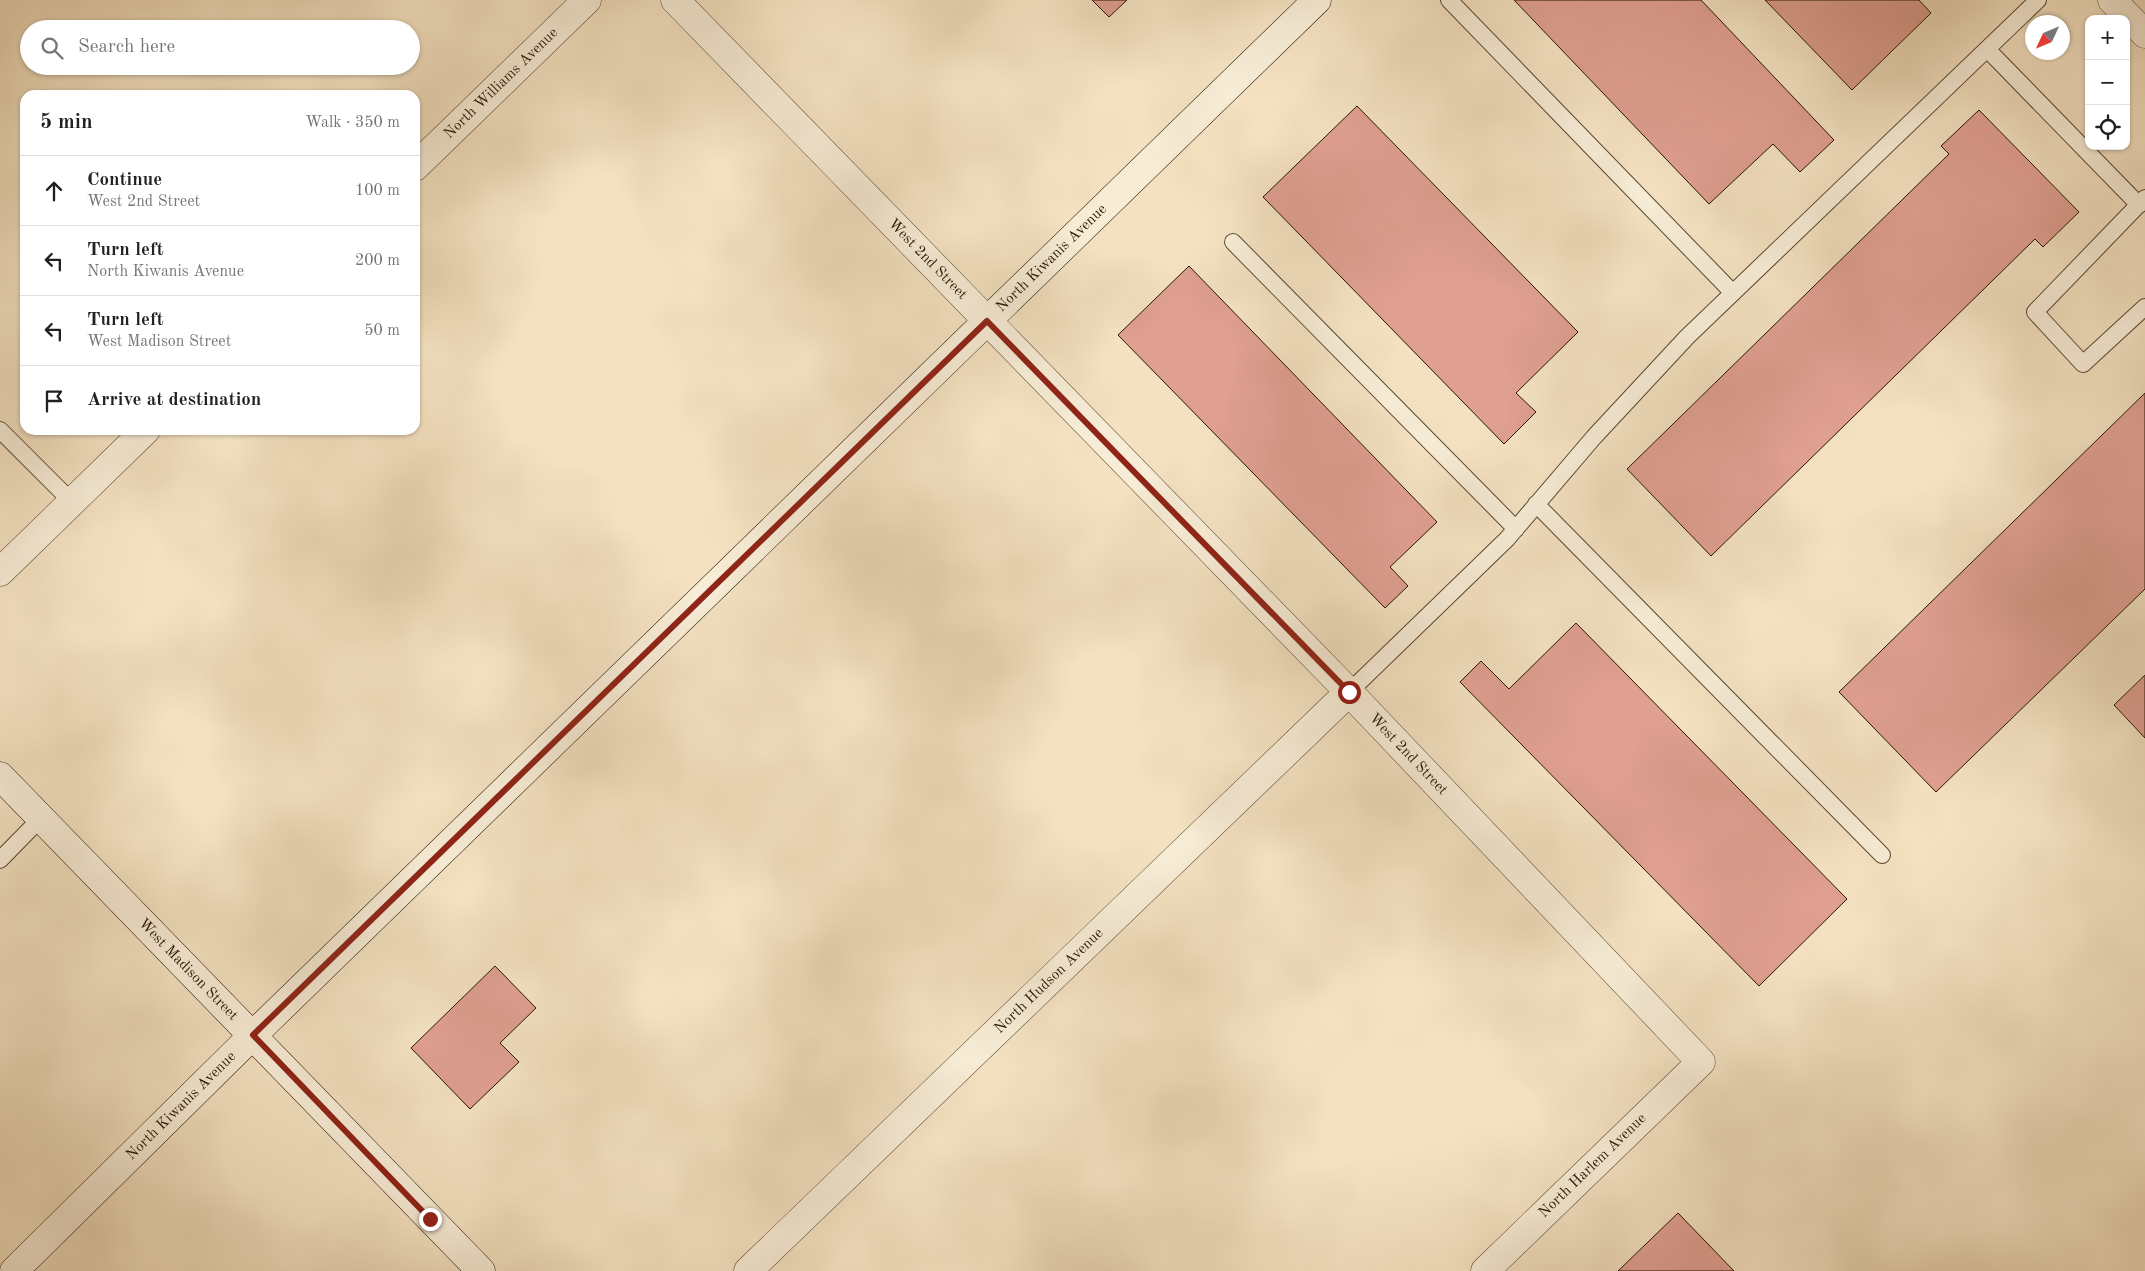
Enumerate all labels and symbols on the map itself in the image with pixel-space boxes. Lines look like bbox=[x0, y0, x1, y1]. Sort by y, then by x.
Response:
north arrow bbox=[2025, 15, 2070, 60]
street label: North Williams Avenue bbox=[441, 25, 561, 142]
street label: North Kiwanis Avenue bbox=[994, 201, 1110, 315]
street label: West 2nd Street bbox=[885, 216, 970, 303]
route start bbox=[1338, 681, 1361, 704]
street label: West 2nd Street bbox=[1366, 711, 1450, 798]
street label: West Madison Street bbox=[136, 916, 241, 1023]
street label: North Hudson Avenue bbox=[992, 925, 1106, 1037]
street label: North Kiwanis Avenue bbox=[124, 1049, 239, 1163]
street label: North Harlem Avenue bbox=[1536, 1111, 1650, 1221]
route end bbox=[419, 1208, 442, 1231]

